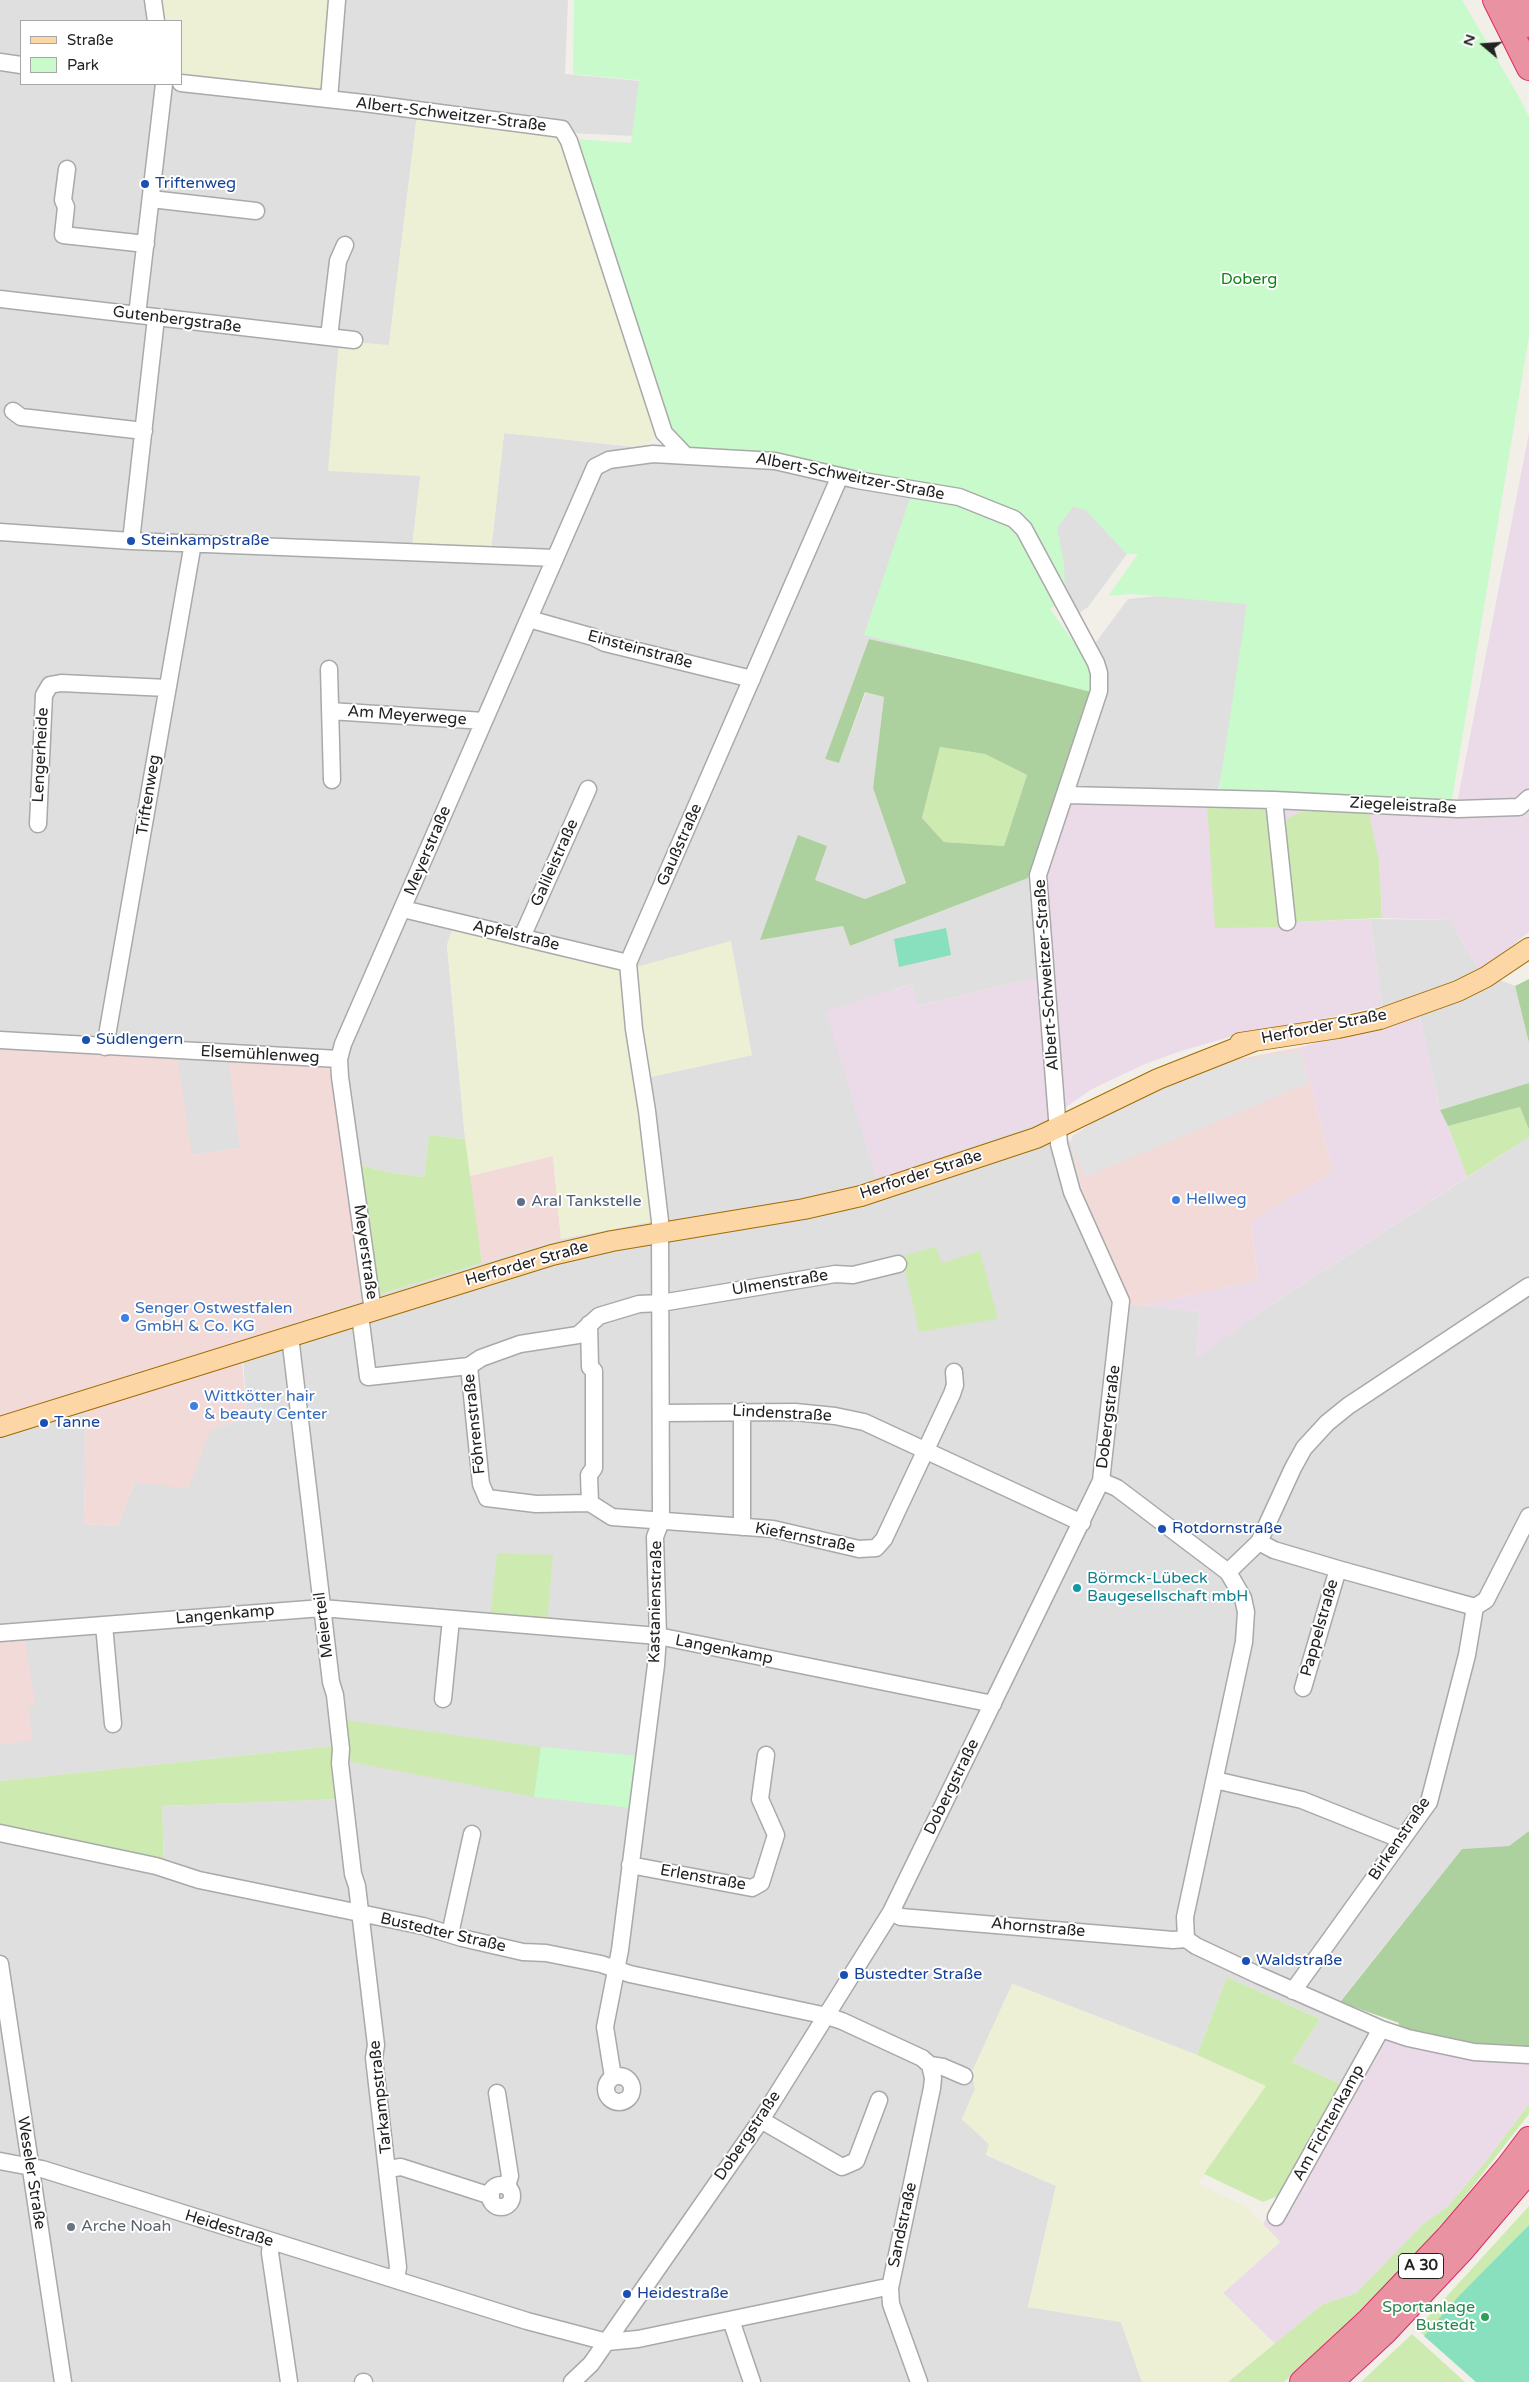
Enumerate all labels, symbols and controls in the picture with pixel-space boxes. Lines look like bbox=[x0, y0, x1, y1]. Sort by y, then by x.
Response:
legend bbox=[20, 20, 182, 85]
north arrow bbox=[1459, 20, 1509, 70]
text: Straße bbox=[67, 31, 113, 49]
text: N bbox=[1459, 32, 1479, 48]
text: Park bbox=[67, 56, 99, 74]
street label: Albert-Schweitzer-Straße bbox=[355, 94, 547, 136]
place label: Triftenweg bbox=[155, 174, 236, 194]
marker: Triftenweg bbox=[139, 178, 151, 190]
park label: Doberg bbox=[1221, 270, 1277, 290]
street label: Gutenbergstraße bbox=[112, 303, 242, 337]
street label: Albert-Schweitzer-Straße bbox=[754, 449, 946, 505]
place label: Steinkampstraße bbox=[141, 531, 269, 551]
marker: Steinkampstraße bbox=[125, 535, 137, 547]
street label: Einsteinstraße bbox=[585, 627, 695, 673]
street label: Am Meyerwege bbox=[347, 702, 467, 730]
street label: Lengerheide bbox=[29, 707, 53, 803]
street label: Triftenweg bbox=[133, 753, 165, 837]
street label: Ziegeleistraße bbox=[1349, 794, 1457, 818]
street label: Gaußstraße bbox=[653, 801, 707, 889]
street label: Meyerstraße bbox=[401, 803, 455, 899]
street label: Galileistraße bbox=[527, 816, 583, 910]
street label: Albert-Schweitzer-Straße bbox=[1031, 879, 1063, 1071]
street label: Apfelstraße bbox=[471, 917, 561, 955]
street label: Herforder Straße bbox=[1260, 1005, 1388, 1049]
place label: Südlengern bbox=[96, 1030, 183, 1050]
marker: Südlengern bbox=[80, 1034, 92, 1046]
street label: Elsemühlenweg bbox=[200, 1042, 320, 1068]
street label: Herforder Straße bbox=[858, 1146, 984, 1204]
place label: Hellweg bbox=[1186, 1190, 1247, 1210]
place label: Aral Tankstelle bbox=[531, 1192, 642, 1212]
marker: Hellweg bbox=[1170, 1194, 1182, 1206]
marker: Aral Tankstelle bbox=[515, 1196, 527, 1208]
street label: Meyerstraße bbox=[349, 1203, 381, 1301]
street label: Herforder Straße bbox=[463, 1237, 591, 1291]
street label: Ulmenstraße bbox=[731, 1266, 829, 1300]
place label: Senger Ostwestfalen GmbH & Co. KG bbox=[135, 1299, 293, 1337]
marker: Senger Ostwestfalen GmbH & Co. KG bbox=[119, 1312, 131, 1324]
street label: Dobergstraße bbox=[1093, 1364, 1125, 1470]
street label: Föhrenstraße bbox=[460, 1373, 490, 1475]
place label: Wittkötter hair & beauty Center bbox=[204, 1387, 327, 1425]
marker: Wittkötter hair & beauty Center bbox=[188, 1400, 200, 1412]
street label: Lindenstraße bbox=[732, 1402, 832, 1426]
place label: Tanne bbox=[54, 1413, 100, 1433]
marker: Tanne bbox=[38, 1417, 50, 1429]
street label: Kiefernstraße bbox=[753, 1519, 857, 1557]
place label: Rotdornstraße bbox=[1172, 1519, 1282, 1539]
marker: Rotdornstraße bbox=[1156, 1523, 1168, 1535]
street label: Kastanienstraße bbox=[645, 1541, 667, 1663]
place label: Börmck-Lübeck Baugesellschaft mbH bbox=[1087, 1569, 1248, 1607]
street label: Pappelstraße bbox=[1297, 1577, 1343, 1679]
marker: Börmck-Lübeck Baugesellschaft mbH bbox=[1071, 1582, 1083, 1594]
street label: Meierteil bbox=[310, 1591, 338, 1659]
street label: Langenkamp bbox=[175, 1601, 275, 1629]
street label: Langenkamp bbox=[673, 1631, 775, 1669]
street label: Dobergstraße bbox=[921, 1736, 983, 1838]
street label: Birkenstraße bbox=[1365, 1794, 1435, 1884]
street label: Erlenstraße bbox=[659, 1861, 747, 1895]
street label: Bustedter Straße bbox=[378, 1909, 508, 1957]
street label: Ahornstraße bbox=[990, 1914, 1086, 1942]
place label: Waldstraße bbox=[1256, 1951, 1342, 1971]
marker: Waldstraße bbox=[1240, 1955, 1252, 1967]
place label: Bustedter Straße bbox=[854, 1965, 982, 1985]
marker: Bustedter Straße bbox=[838, 1969, 850, 1981]
street label: Tarkampstraße bbox=[366, 2040, 396, 2154]
street label: Am Fichtenkamp bbox=[1289, 2062, 1369, 2184]
street label: Dobergstraße bbox=[711, 2087, 785, 2185]
street label: Weseler Straße bbox=[13, 2115, 49, 2231]
street label: Sandstraße bbox=[885, 2181, 921, 2269]
street label: Heidestraße bbox=[182, 2206, 276, 2252]
place label: Arche Noah bbox=[81, 2217, 171, 2237]
marker: Arche Noah bbox=[65, 2221, 77, 2233]
road number: A 30 bbox=[1398, 2254, 1444, 2278]
place label: Heidestraße bbox=[637, 2284, 729, 2304]
marker: Heidestraße bbox=[621, 2288, 633, 2300]
place label: Sportanlage Bustedt bbox=[1382, 2298, 1475, 2336]
marker: Sportanlage Bustedt bbox=[1479, 2311, 1491, 2323]

